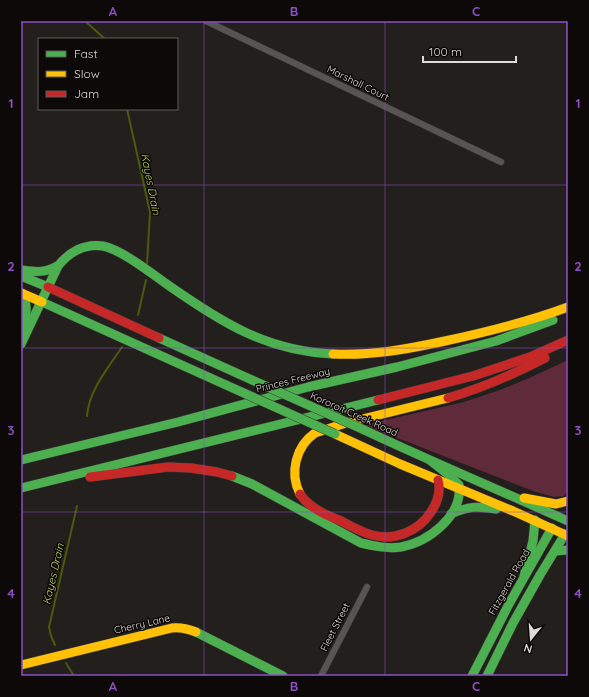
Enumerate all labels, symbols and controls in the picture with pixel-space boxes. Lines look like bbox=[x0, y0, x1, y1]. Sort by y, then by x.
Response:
text: A bbox=[109, 3, 118, 19]
text: B bbox=[290, 3, 298, 19]
text: C bbox=[472, 3, 480, 19]
legend bbox=[38, 38, 178, 110]
scale bar bbox=[423, 38, 516, 64]
text: 100 m bbox=[429, 44, 462, 59]
text: Fast bbox=[74, 46, 98, 61]
street label: Marshall Court bbox=[325, 62, 392, 104]
text: Slow bbox=[74, 66, 100, 81]
text: Jam bbox=[74, 86, 99, 101]
text: 1 bbox=[8, 95, 14, 111]
text: 1 bbox=[575, 95, 581, 111]
water label: Kayes Drain bbox=[138, 152, 164, 216]
text: 2 bbox=[7, 258, 15, 274]
text: 2 bbox=[574, 258, 582, 274]
street label: Princes Freeway bbox=[255, 365, 331, 395]
street label: Kororoit Creek Road bbox=[308, 389, 400, 439]
text: 3 bbox=[8, 422, 15, 438]
text: 3 bbox=[575, 422, 582, 438]
water label: Kayes Drain bbox=[39, 542, 67, 606]
street label: Fitzgerald Road bbox=[486, 547, 532, 617]
text: 4 bbox=[7, 585, 15, 601]
text: 4 bbox=[574, 585, 582, 601]
street label: Fleet Street bbox=[317, 600, 353, 653]
street label: Cherry Lane bbox=[113, 611, 171, 637]
north arrow bbox=[511, 619, 551, 659]
text: N bbox=[522, 641, 534, 656]
text: A bbox=[109, 678, 118, 694]
text: B bbox=[290, 678, 298, 694]
text: C bbox=[472, 678, 480, 694]

